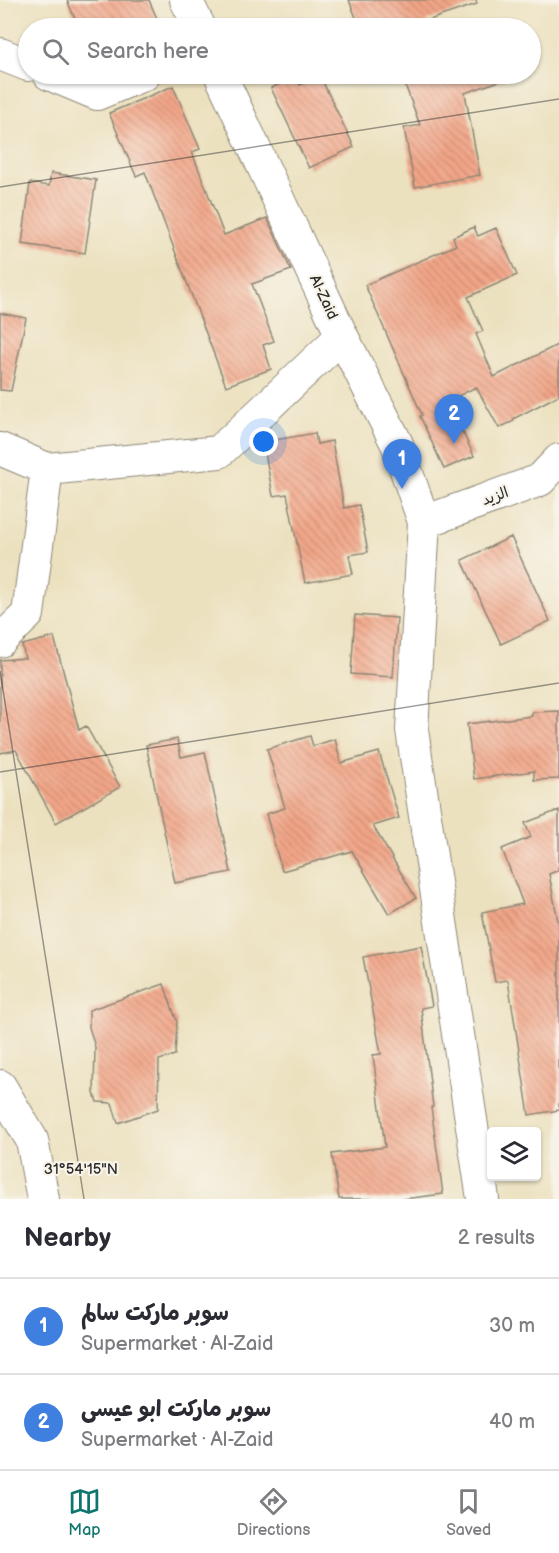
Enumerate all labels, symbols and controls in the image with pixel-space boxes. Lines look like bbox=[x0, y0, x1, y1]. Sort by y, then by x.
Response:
search box bbox=[18, 18, 541, 84]
icon: search bbox=[39, 35, 72, 68]
text: Search here bbox=[87, 38, 209, 65]
street label: Al-Zaid bbox=[305, 272, 342, 323]
pin: 2 bbox=[434, 394, 474, 444]
your location bbox=[249, 427, 278, 456]
pin: 1 bbox=[382, 440, 422, 489]
street label: الزيد bbox=[479, 483, 511, 510]
map controls bbox=[487, 1127, 541, 1181]
button: layers bbox=[487, 1127, 541, 1181]
text: 31°54'15"N bbox=[44, 1160, 118, 1179]
text: Nearby bbox=[24, 1223, 111, 1254]
text: 2 results bbox=[458, 1226, 535, 1250]
text: سوبر ماركت سالم bbox=[81, 1300, 229, 1327]
text: 1 bbox=[39, 1314, 48, 1338]
text: 30 m bbox=[489, 1314, 535, 1338]
text: Supermarket · Al-Zaid bbox=[81, 1332, 273, 1356]
text: سوبر ماركت ابو عيسی bbox=[81, 1396, 271, 1423]
text: 2 bbox=[38, 1410, 49, 1434]
text: 40 m bbox=[489, 1410, 535, 1434]
text: Supermarket · Al-Zaid bbox=[81, 1428, 273, 1452]
tab: Map bbox=[68, 1485, 101, 1540]
tab: Directions bbox=[237, 1485, 310, 1540]
tab: Saved bbox=[446, 1485, 491, 1540]

